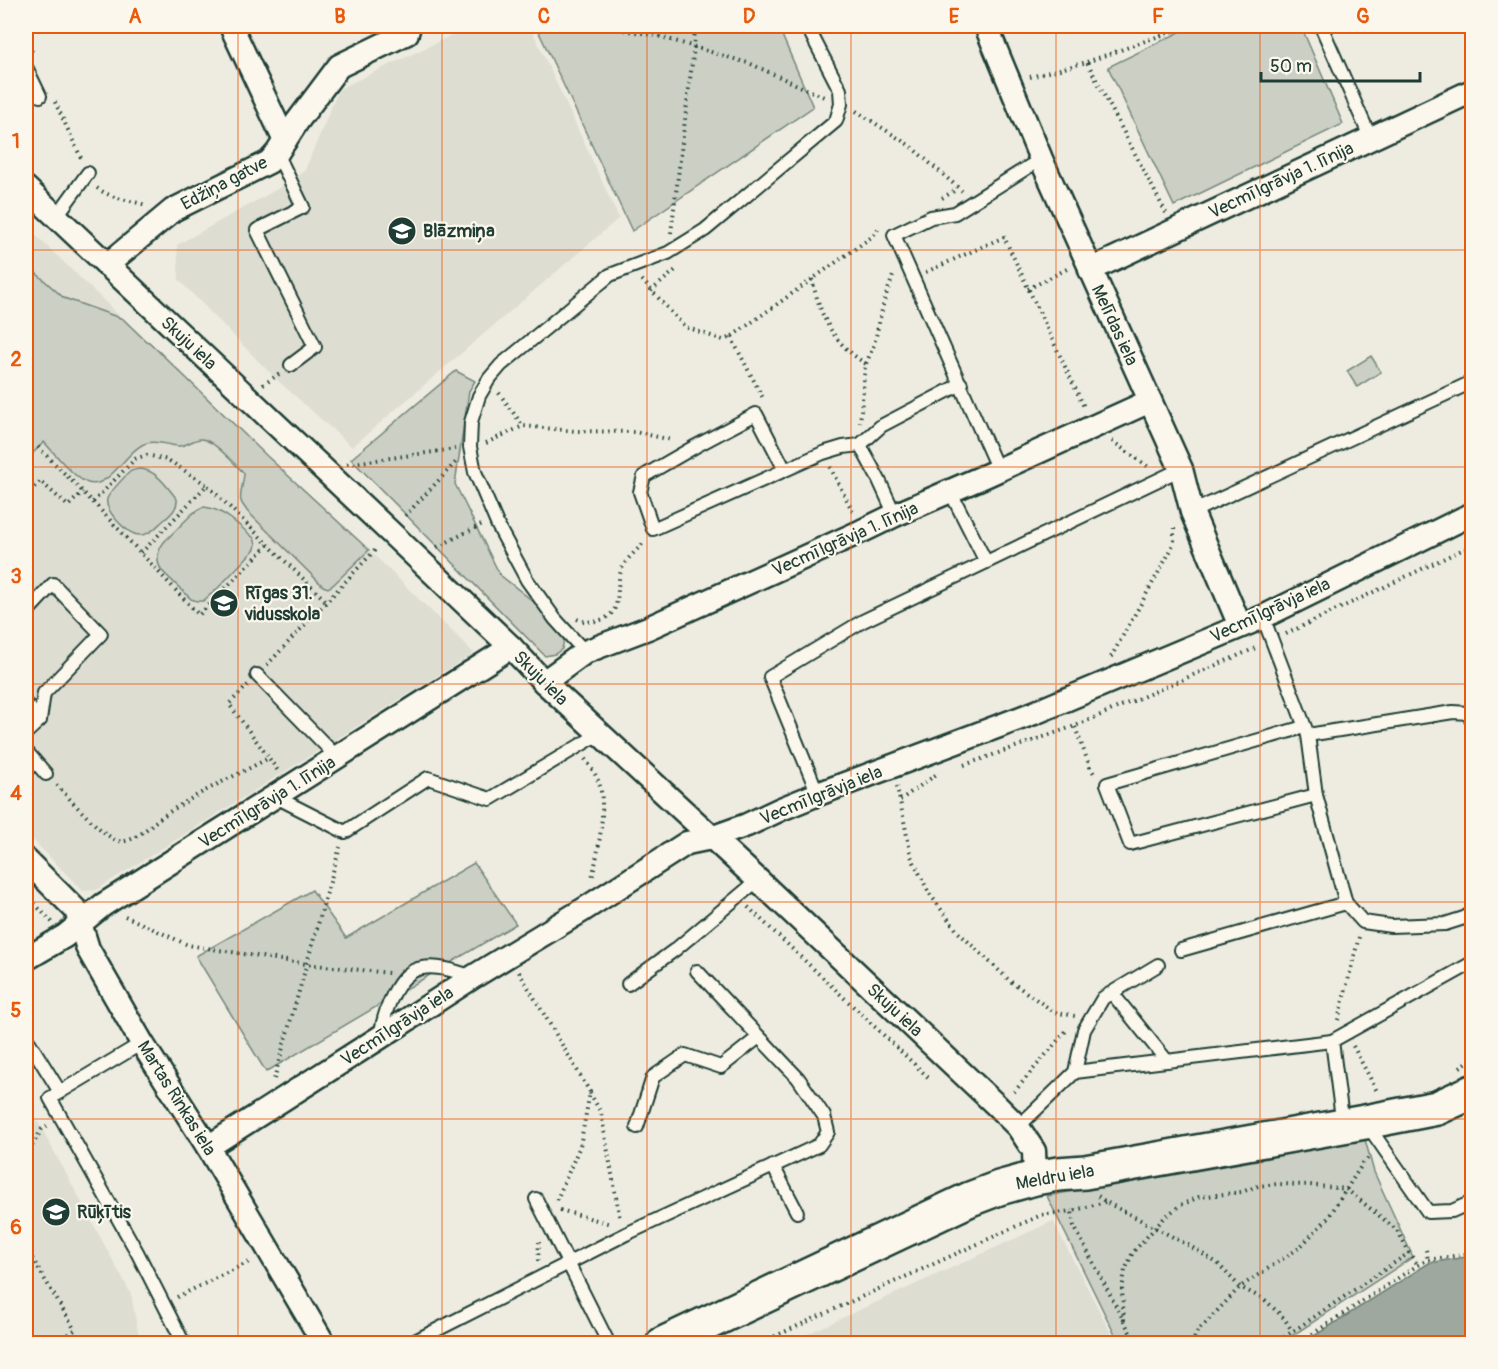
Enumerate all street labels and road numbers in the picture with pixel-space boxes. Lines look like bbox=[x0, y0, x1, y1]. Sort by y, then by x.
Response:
street label: Vecmīlgrāvja 1. līnija bbox=[1205, 137, 1357, 224]
street label: Edžiņa gatve bbox=[177, 151, 272, 216]
street label: Melīdas iela bbox=[1086, 281, 1143, 369]
street label: Skuju iela bbox=[156, 312, 222, 375]
street label: Vecmīlgrāvja 1. līnija bbox=[769, 497, 922, 582]
street label: Vecmīlgrāvja iela bbox=[1206, 573, 1334, 648]
street label: Skuju iela bbox=[508, 646, 573, 711]
street label: Vecmīlgrāvja 1. līnija bbox=[194, 751, 340, 854]
street label: Vecmīlgrāvja iela bbox=[757, 760, 886, 830]
street label: Skuju iela bbox=[862, 979, 928, 1042]
street label: Vecmīlgrāvja iela bbox=[337, 981, 458, 1071]
street label: Martas Rinkas iela bbox=[132, 1036, 221, 1160]
street label: Meldru iela bbox=[1014, 1159, 1096, 1196]

